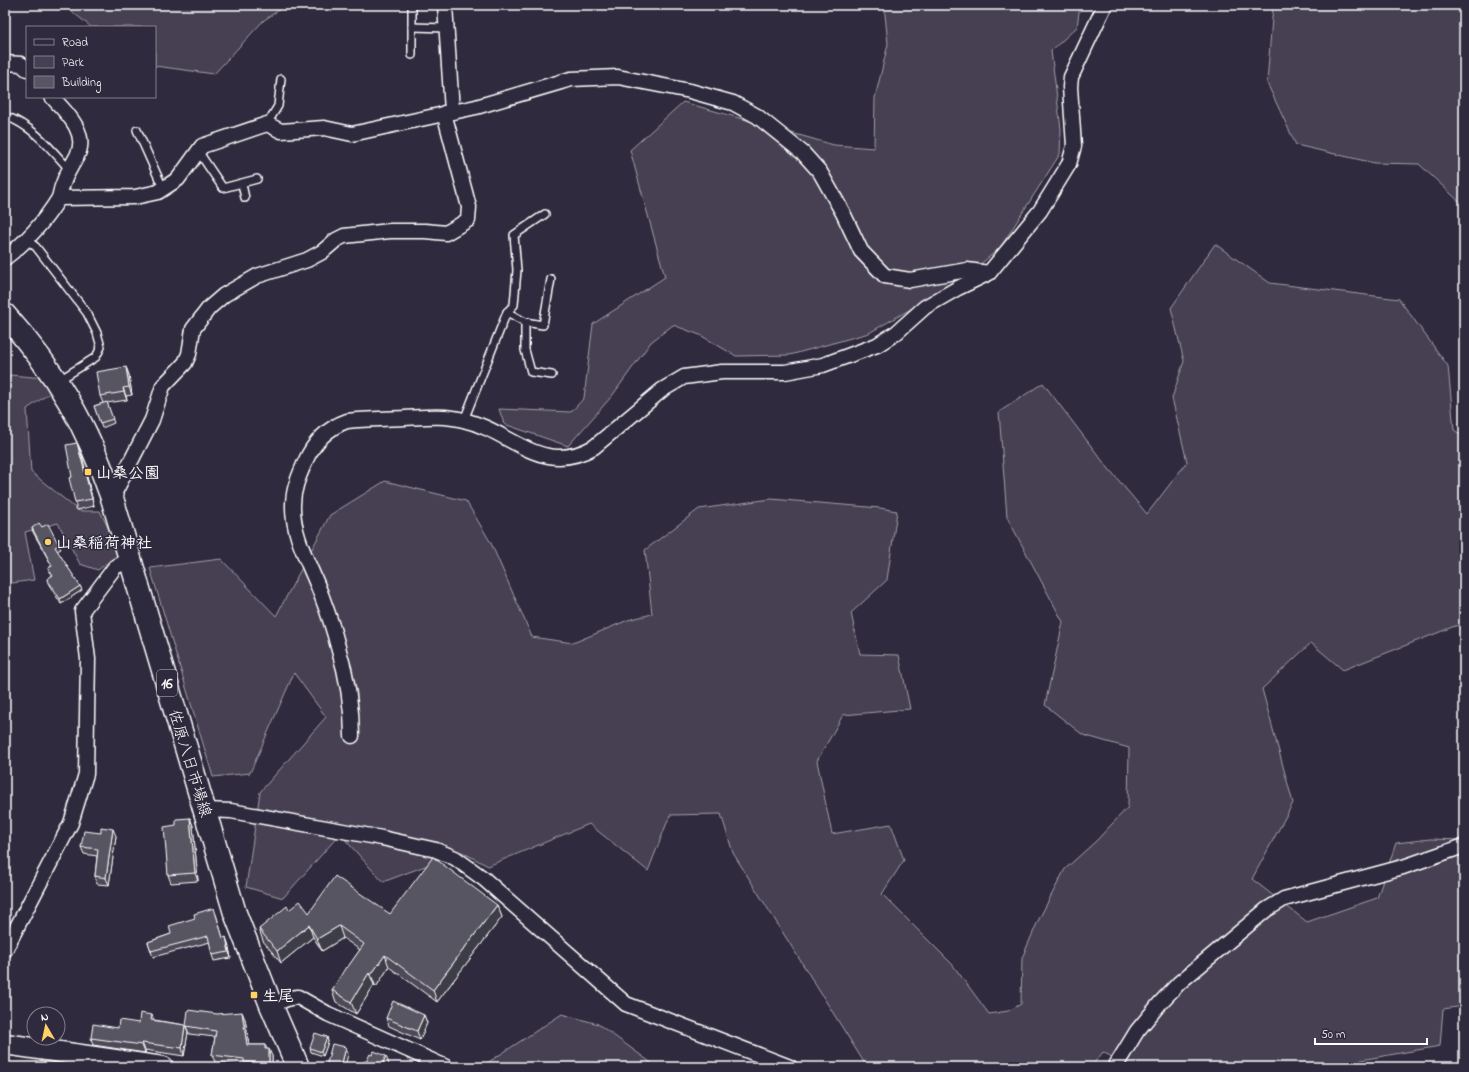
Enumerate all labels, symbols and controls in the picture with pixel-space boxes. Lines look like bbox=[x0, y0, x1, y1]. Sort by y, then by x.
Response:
legend bbox=[26, 26, 156, 98]
text: Road bbox=[62, 34, 88, 52]
text: Park bbox=[62, 54, 84, 72]
text: Building bbox=[61, 74, 101, 93]
place label: 山桑公園 bbox=[96, 462, 160, 486]
marker: 山桑公園 bbox=[83, 467, 93, 477]
place label: 山桑稲荷神社 bbox=[56, 532, 152, 556]
marker: 山桑稲荷神社 bbox=[43, 537, 53, 547]
road number: 16 bbox=[157, 670, 177, 696]
street label: 佐原八日市場線 bbox=[161, 707, 217, 821]
place label: 生尾 bbox=[262, 985, 294, 1009]
marker: 生尾 bbox=[249, 990, 259, 1000]
north arrow bbox=[26, 1006, 66, 1046]
text: N bbox=[40, 1009, 50, 1026]
scale bar bbox=[1315, 1020, 1427, 1046]
text: 50 m bbox=[1321, 1026, 1345, 1044]

